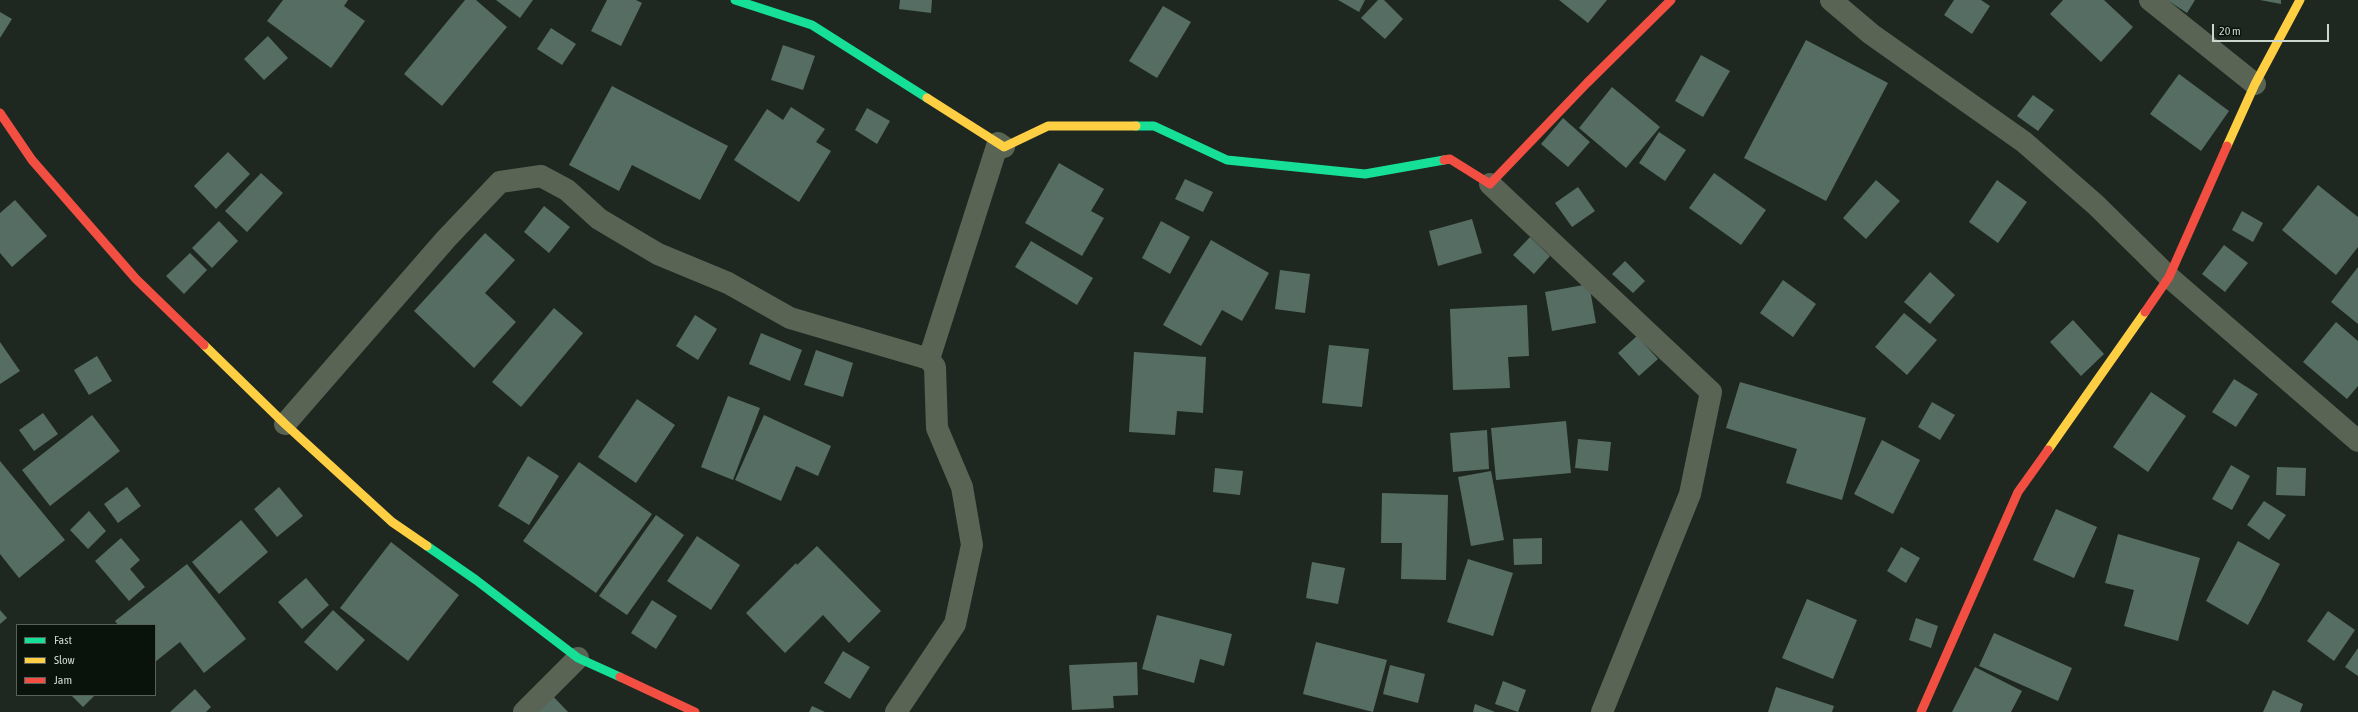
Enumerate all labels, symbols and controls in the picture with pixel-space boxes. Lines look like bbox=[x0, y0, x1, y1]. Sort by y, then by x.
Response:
scale bar bbox=[2214, 16, 2331, 42]
text: 20 m bbox=[2219, 24, 2241, 38]
legend bbox=[16, 624, 156, 696]
text: Fast bbox=[54, 633, 72, 647]
text: Slow bbox=[54, 653, 75, 667]
text: Jam bbox=[54, 673, 72, 687]

